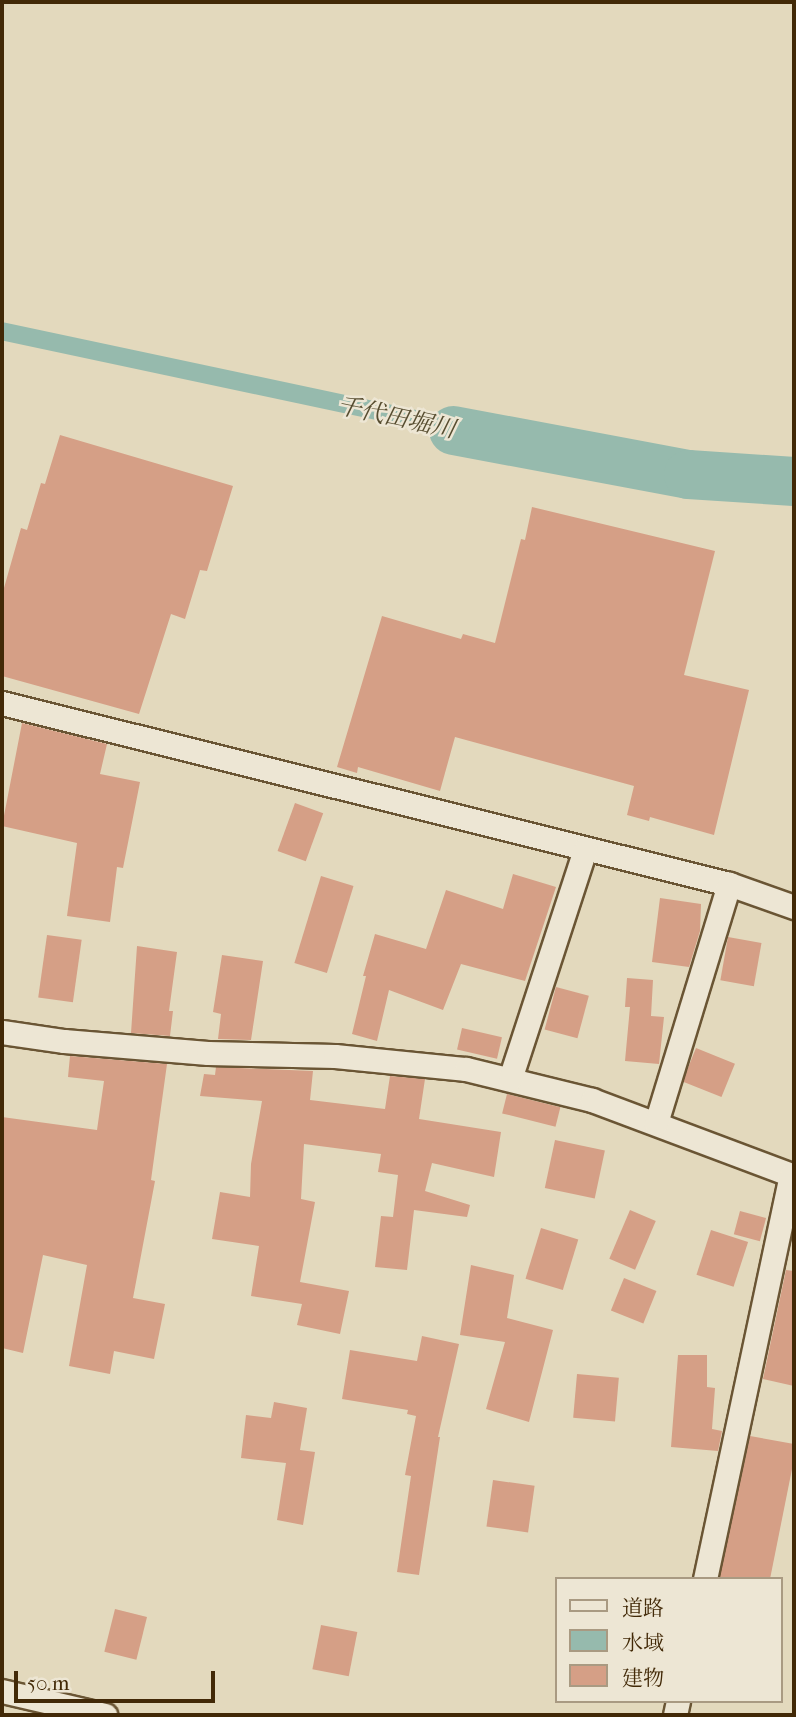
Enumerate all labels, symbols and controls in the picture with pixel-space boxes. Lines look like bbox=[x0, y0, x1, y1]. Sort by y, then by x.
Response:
water label: 千代田堀川 bbox=[334, 391, 458, 445]
legend bbox=[554, 1577, 782, 1703]
text: 道路 bbox=[622, 1596, 664, 1620]
text: 水域 bbox=[622, 1631, 664, 1655]
scale bar bbox=[18, 1658, 219, 1702]
text: 建物 bbox=[622, 1666, 664, 1690]
text: 50 m bbox=[27, 1671, 70, 1695]

